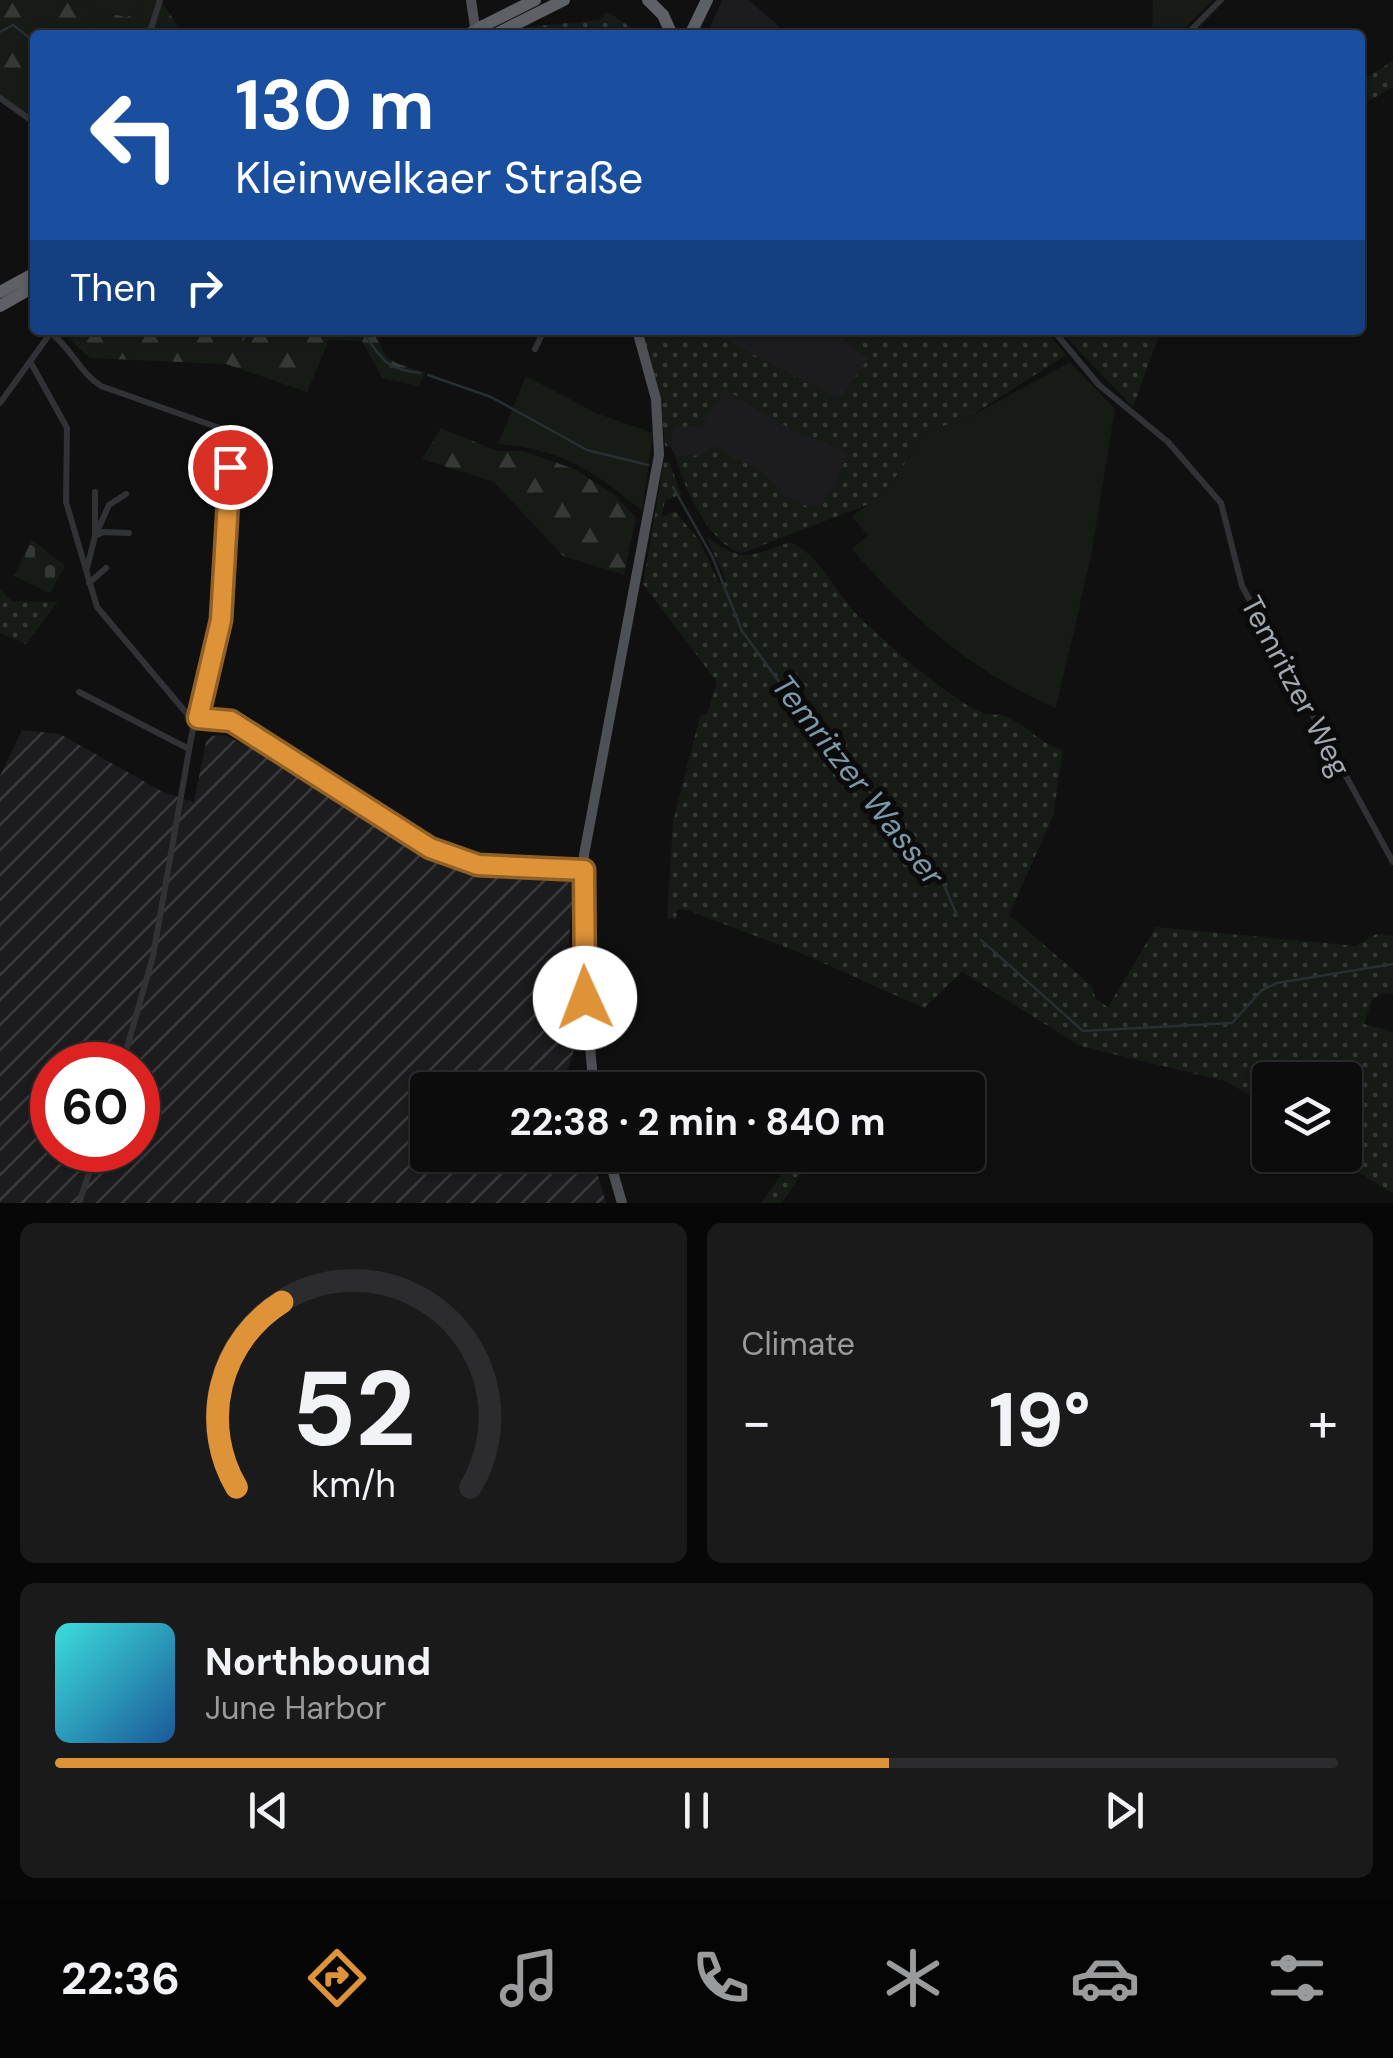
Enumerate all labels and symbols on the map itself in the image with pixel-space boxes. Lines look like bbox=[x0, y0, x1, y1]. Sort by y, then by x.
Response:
pin bbox=[188, 425, 273, 510]
street label: Temritzer Weg bbox=[1232, 589, 1360, 783]
water label: Temritzer Wasser bbox=[762, 666, 954, 895]
position arrow bbox=[533, 946, 637, 1050]
speed limit sign: 60 bbox=[30, 1042, 160, 1172]

